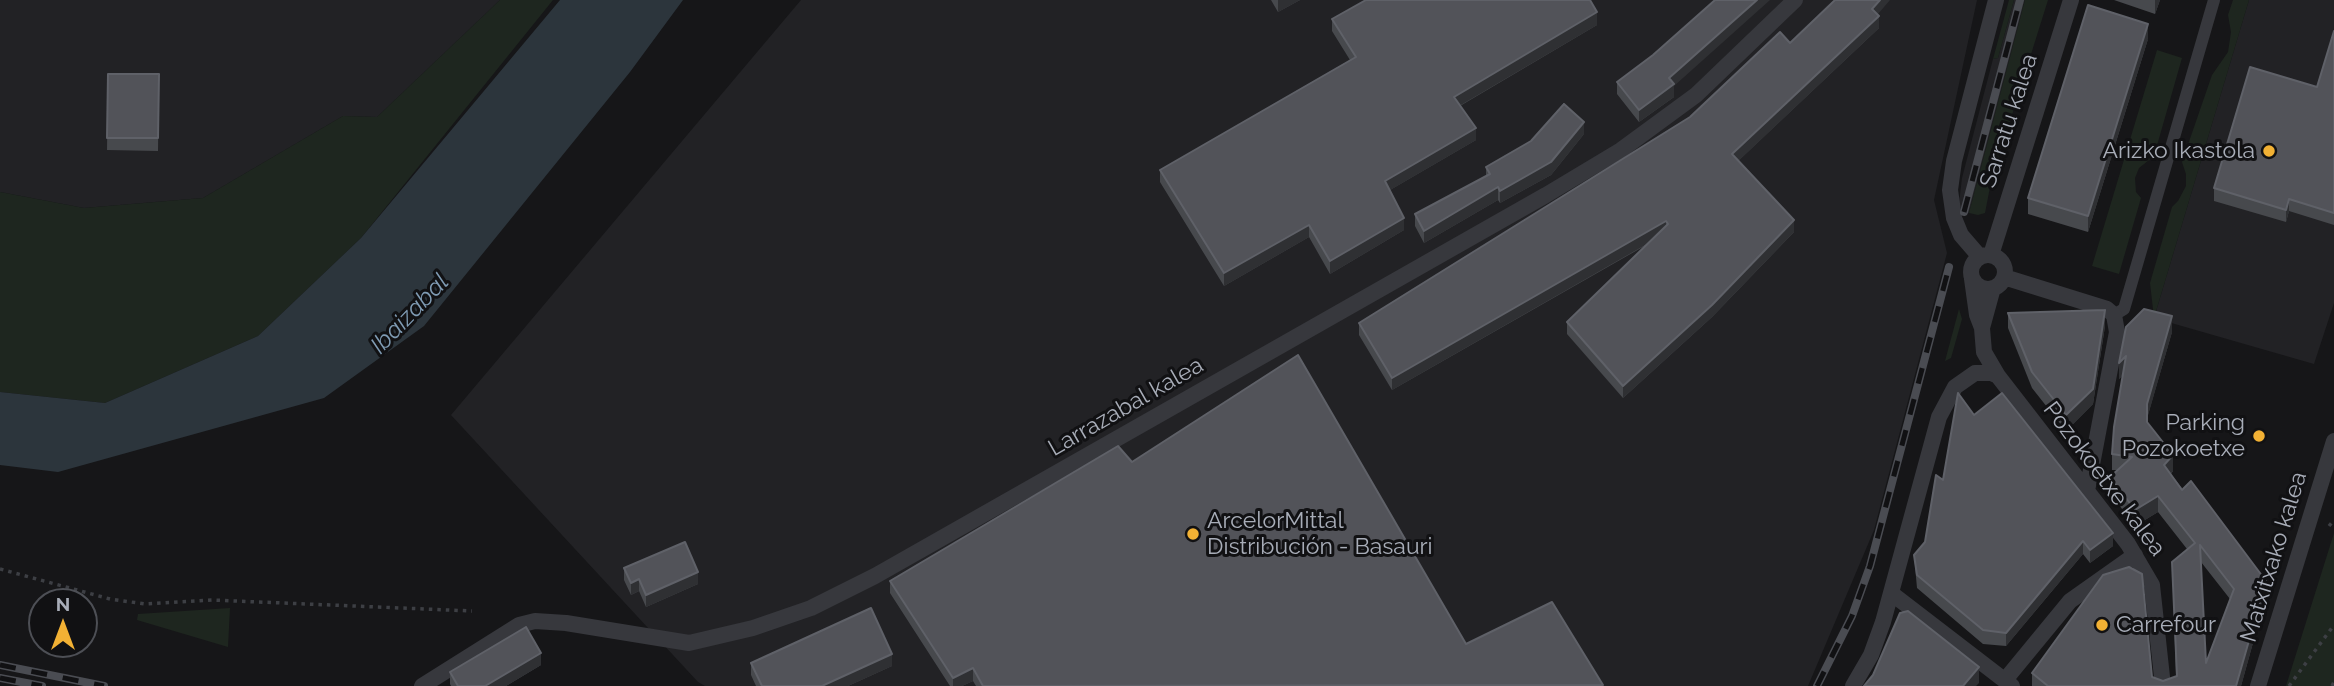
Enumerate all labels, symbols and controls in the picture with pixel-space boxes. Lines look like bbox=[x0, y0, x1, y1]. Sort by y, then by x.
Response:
street label: Sarratu kalea bbox=[1974, 51, 2044, 191]
place label: Arizko Ikastola bbox=[2102, 137, 2255, 165]
marker: Arizko Ikastola bbox=[2261, 143, 2277, 159]
water label: Ibaizabal bbox=[365, 268, 455, 360]
street label: Larrazabal kalea bbox=[1044, 351, 1208, 463]
street label: Pozokoetxe kalea bbox=[2037, 396, 2171, 562]
place label: Parking Pozokoetxe bbox=[2122, 409, 2245, 463]
marker: Parking Pozokoetxe bbox=[2251, 428, 2267, 444]
street label: Matxitxako kalea bbox=[2235, 469, 2313, 645]
place label: ArcelorMittal Distribución - Basauri bbox=[1207, 507, 1433, 561]
marker: ArcelorMittal Distribución - Basauri bbox=[1185, 526, 1201, 542]
north arrow bbox=[28, 588, 98, 658]
text: N bbox=[56, 593, 70, 615]
place label: Carrefour bbox=[2116, 611, 2216, 639]
marker: Carrefour bbox=[2094, 617, 2110, 633]

